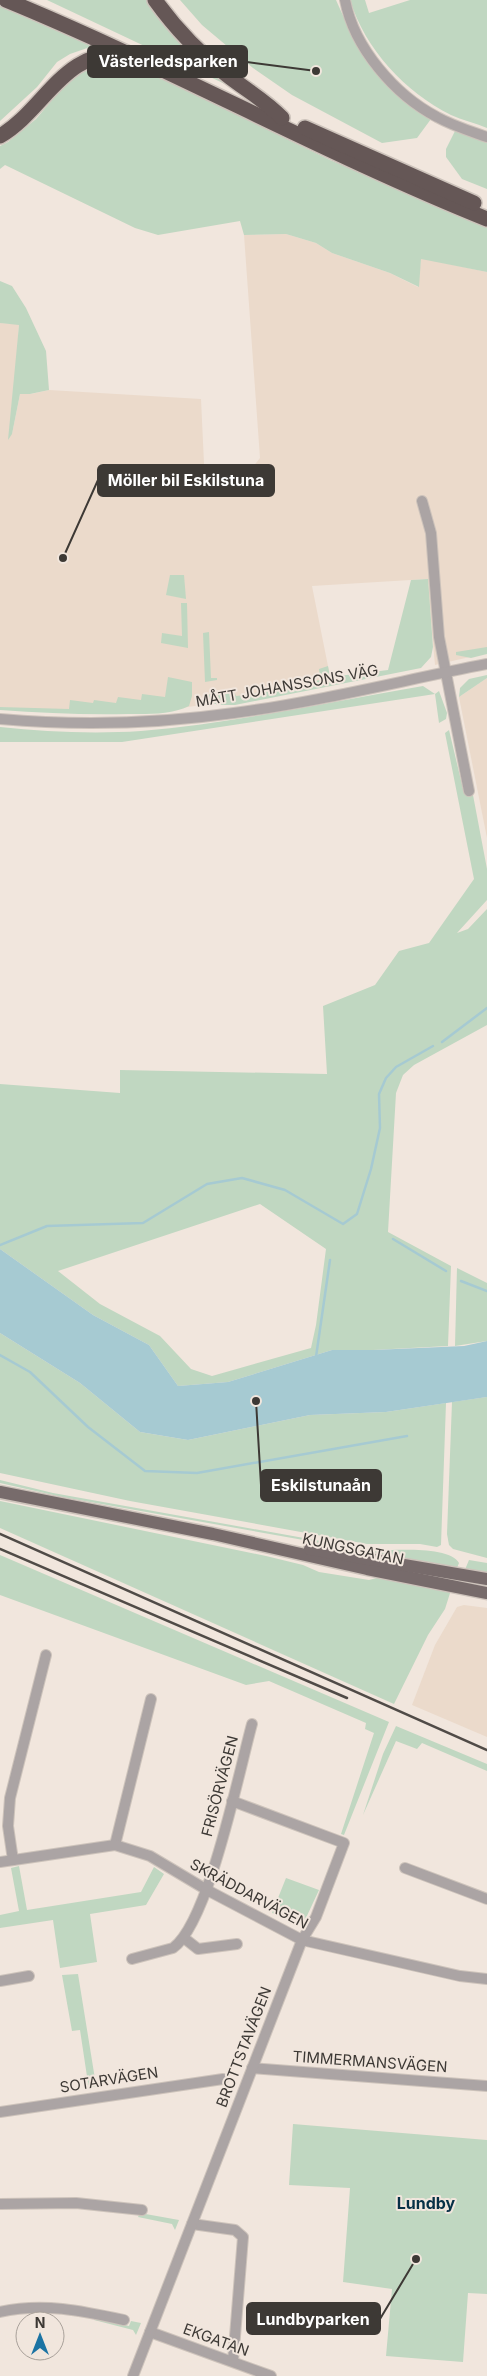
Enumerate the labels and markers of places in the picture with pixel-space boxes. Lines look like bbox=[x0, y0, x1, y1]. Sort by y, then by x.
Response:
callout: Västerledsparken bbox=[88, 46, 247, 77]
callout: Möller bil Eskilstuna bbox=[98, 465, 274, 496]
callout: Eskilstunaån bbox=[261, 1470, 381, 1501]
callout: Lundbyparken bbox=[247, 2303, 380, 2334]

